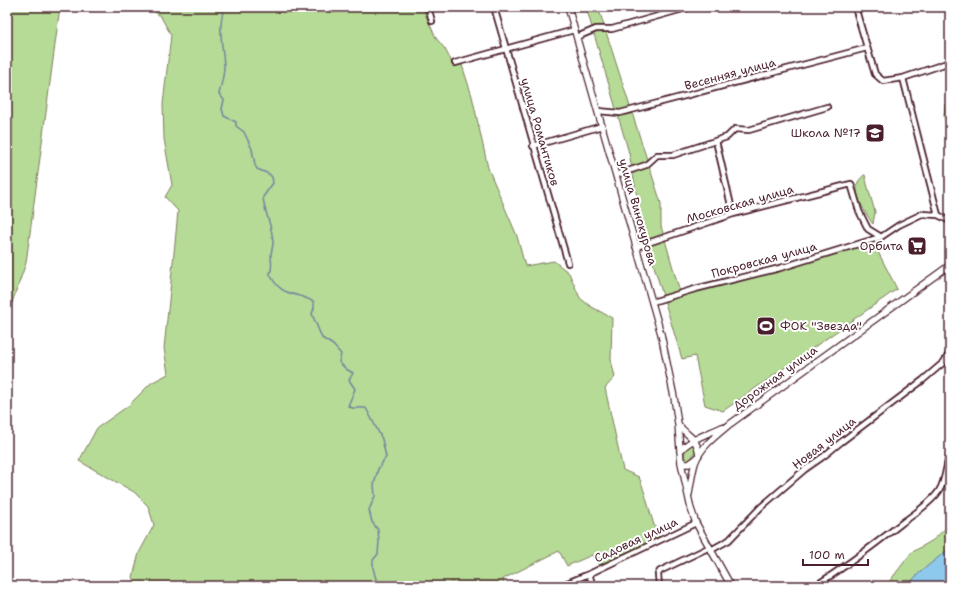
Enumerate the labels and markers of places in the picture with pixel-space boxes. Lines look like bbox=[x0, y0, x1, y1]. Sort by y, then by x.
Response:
school or university icon: Школа №17 bbox=[864, 122, 886, 144]
place label: Школа №17 bbox=[791, 125, 861, 141]
supermarket icon: Орбита bbox=[906, 235, 928, 257]
place label: Орбита bbox=[860, 238, 904, 254]
sports icon: ФОК "Звезда" bbox=[755, 315, 777, 337]
place label: ФОК "Звезда" bbox=[780, 318, 862, 334]

